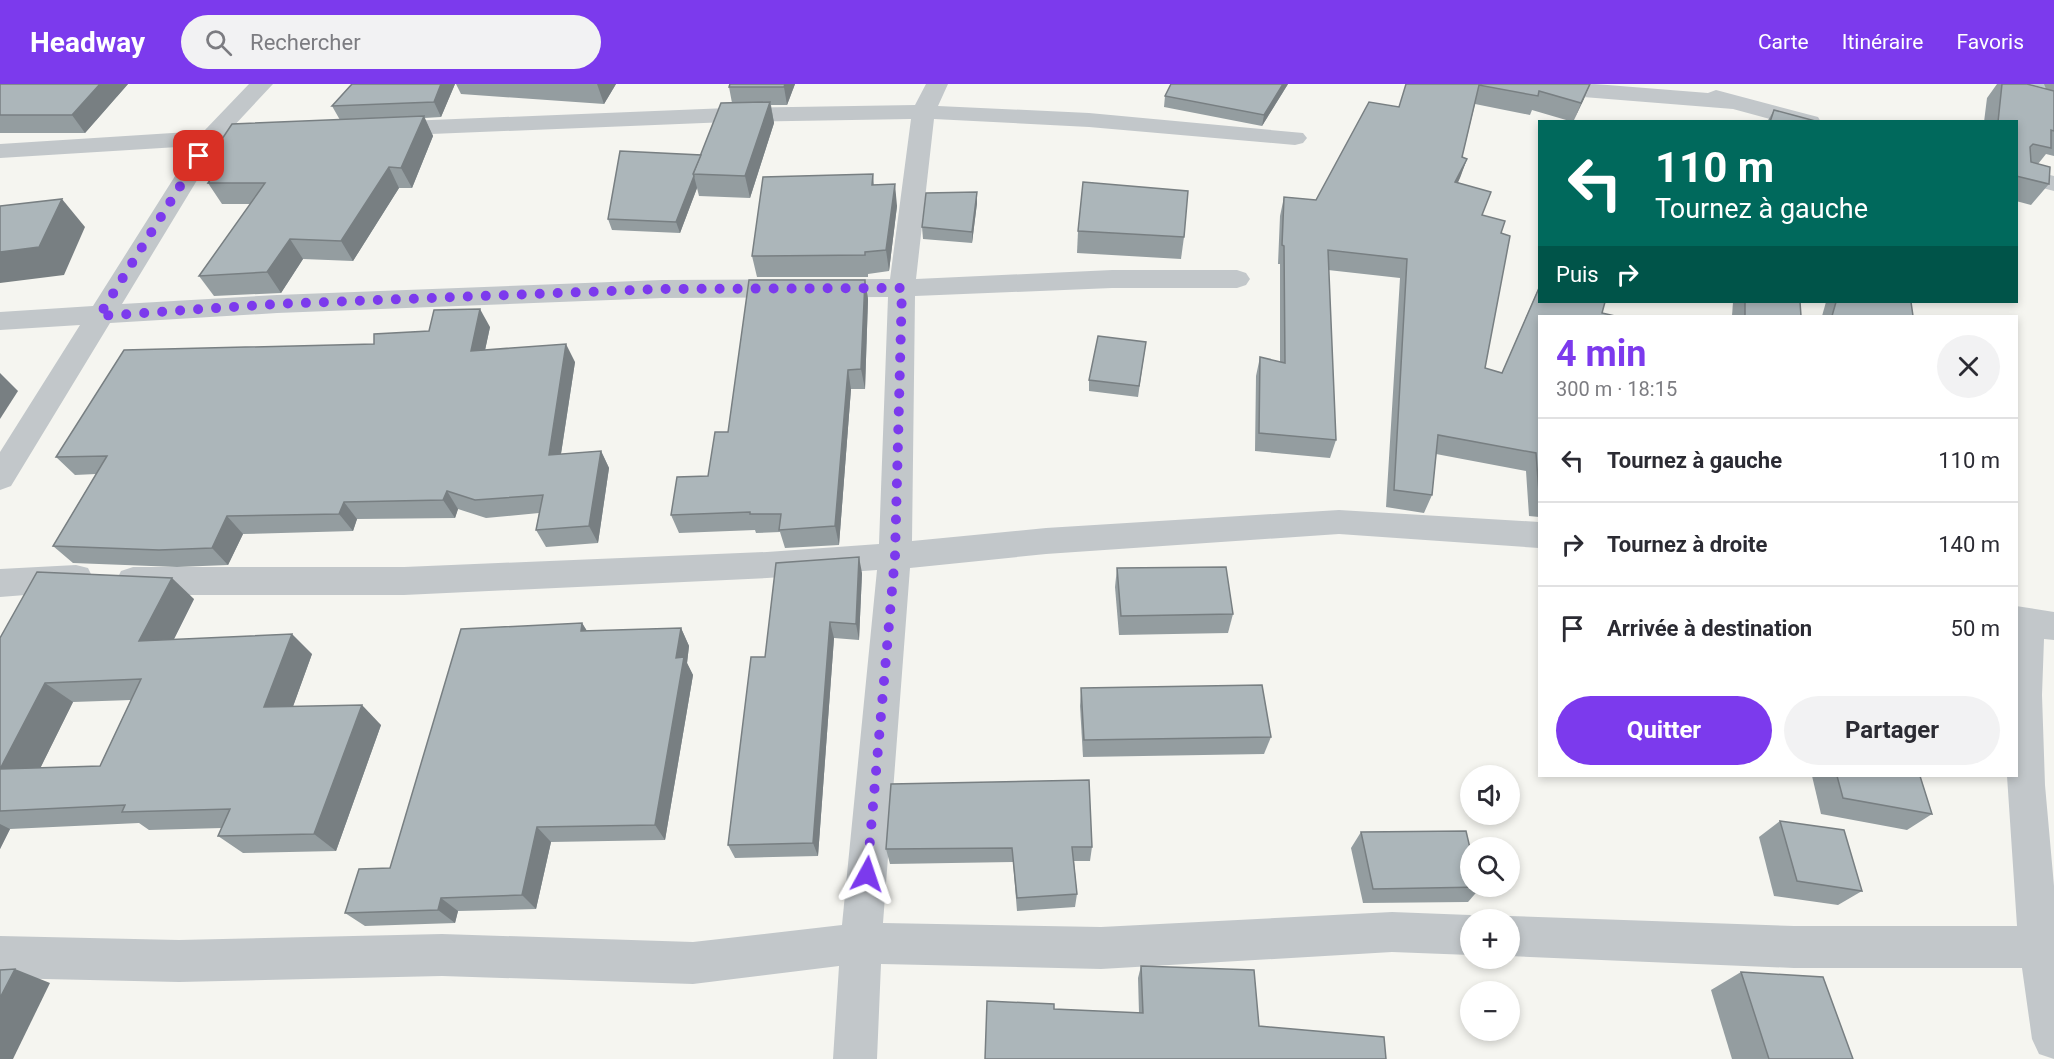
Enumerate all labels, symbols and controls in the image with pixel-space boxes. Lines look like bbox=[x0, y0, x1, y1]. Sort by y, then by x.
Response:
search box bbox=[181, 15, 601, 69]
text: Headway bbox=[30, 26, 145, 59]
icon: search bbox=[202, 26, 235, 59]
text: Rechercher bbox=[250, 30, 361, 55]
text: Carte bbox=[1758, 30, 1809, 54]
text: Itinéraire bbox=[1842, 30, 1923, 54]
text: Favoris bbox=[1956, 30, 2024, 54]
pin bbox=[173, 130, 224, 181]
icon: arrive bbox=[182, 139, 215, 172]
text: 110 m bbox=[1655, 143, 1774, 192]
icon: left bbox=[1556, 144, 1634, 222]
text: Tournez à gauche bbox=[1655, 193, 1868, 225]
icon: right bbox=[1611, 258, 1644, 291]
text: Puis bbox=[1556, 262, 1599, 287]
text: 4 min bbox=[1556, 333, 1647, 375]
button: close bbox=[1937, 335, 2000, 398]
text: 300 m · 18:15 bbox=[1556, 377, 1677, 401]
icon: left bbox=[1556, 444, 1589, 477]
text: Tournez à gauche bbox=[1607, 448, 1782, 473]
text: 110 m bbox=[1938, 448, 2000, 473]
icon: right bbox=[1556, 528, 1589, 561]
text: Tournez à droite bbox=[1607, 532, 1767, 557]
text: 140 m bbox=[1938, 532, 2000, 557]
icon: arrive bbox=[1556, 612, 1589, 645]
text: Arrivée à destination bbox=[1607, 616, 1812, 641]
text: 50 m bbox=[1951, 616, 2000, 641]
button: Quitter bbox=[1556, 696, 1772, 765]
button: Partager bbox=[1784, 696, 2000, 765]
map controls bbox=[1460, 765, 1520, 1041]
button: sound bbox=[1460, 765, 1520, 825]
button: search bbox=[1460, 837, 1520, 897]
position arrow bbox=[835, 842, 899, 906]
button: + bbox=[1460, 909, 1520, 969]
button: − bbox=[1460, 981, 1520, 1041]

